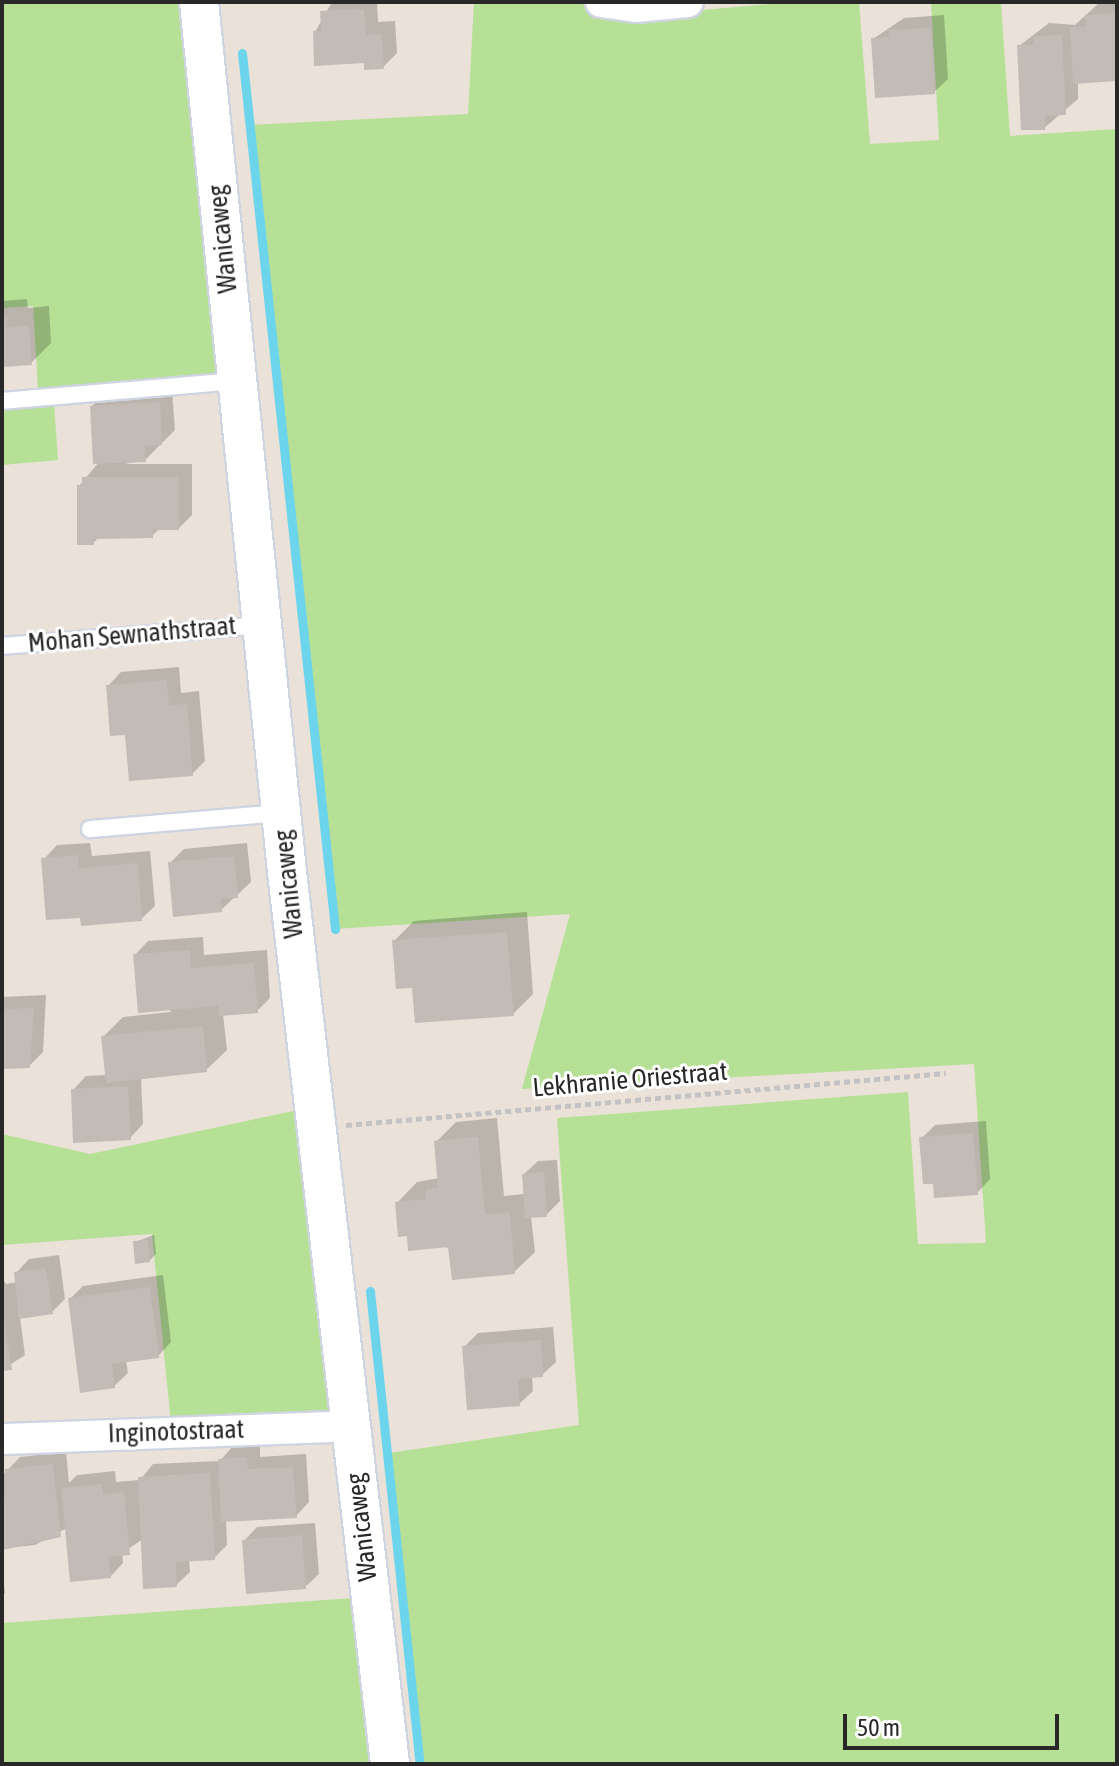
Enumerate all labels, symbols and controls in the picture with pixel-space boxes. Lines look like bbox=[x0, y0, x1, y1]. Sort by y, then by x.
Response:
street label: Wanicaweg bbox=[202, 183, 244, 295]
street label: Mohan Sewnathstraat bbox=[27, 610, 237, 660]
street label: Wanicaweg bbox=[268, 828, 310, 940]
street label: Lekhranie Oriestraat bbox=[531, 1056, 729, 1104]
street label: Inginotostraat bbox=[107, 1414, 245, 1450]
street label: Wanicaweg bbox=[340, 1471, 384, 1583]
scale bar bbox=[847, 1698, 1063, 1748]
text: 50 m bbox=[857, 1714, 900, 1741]

